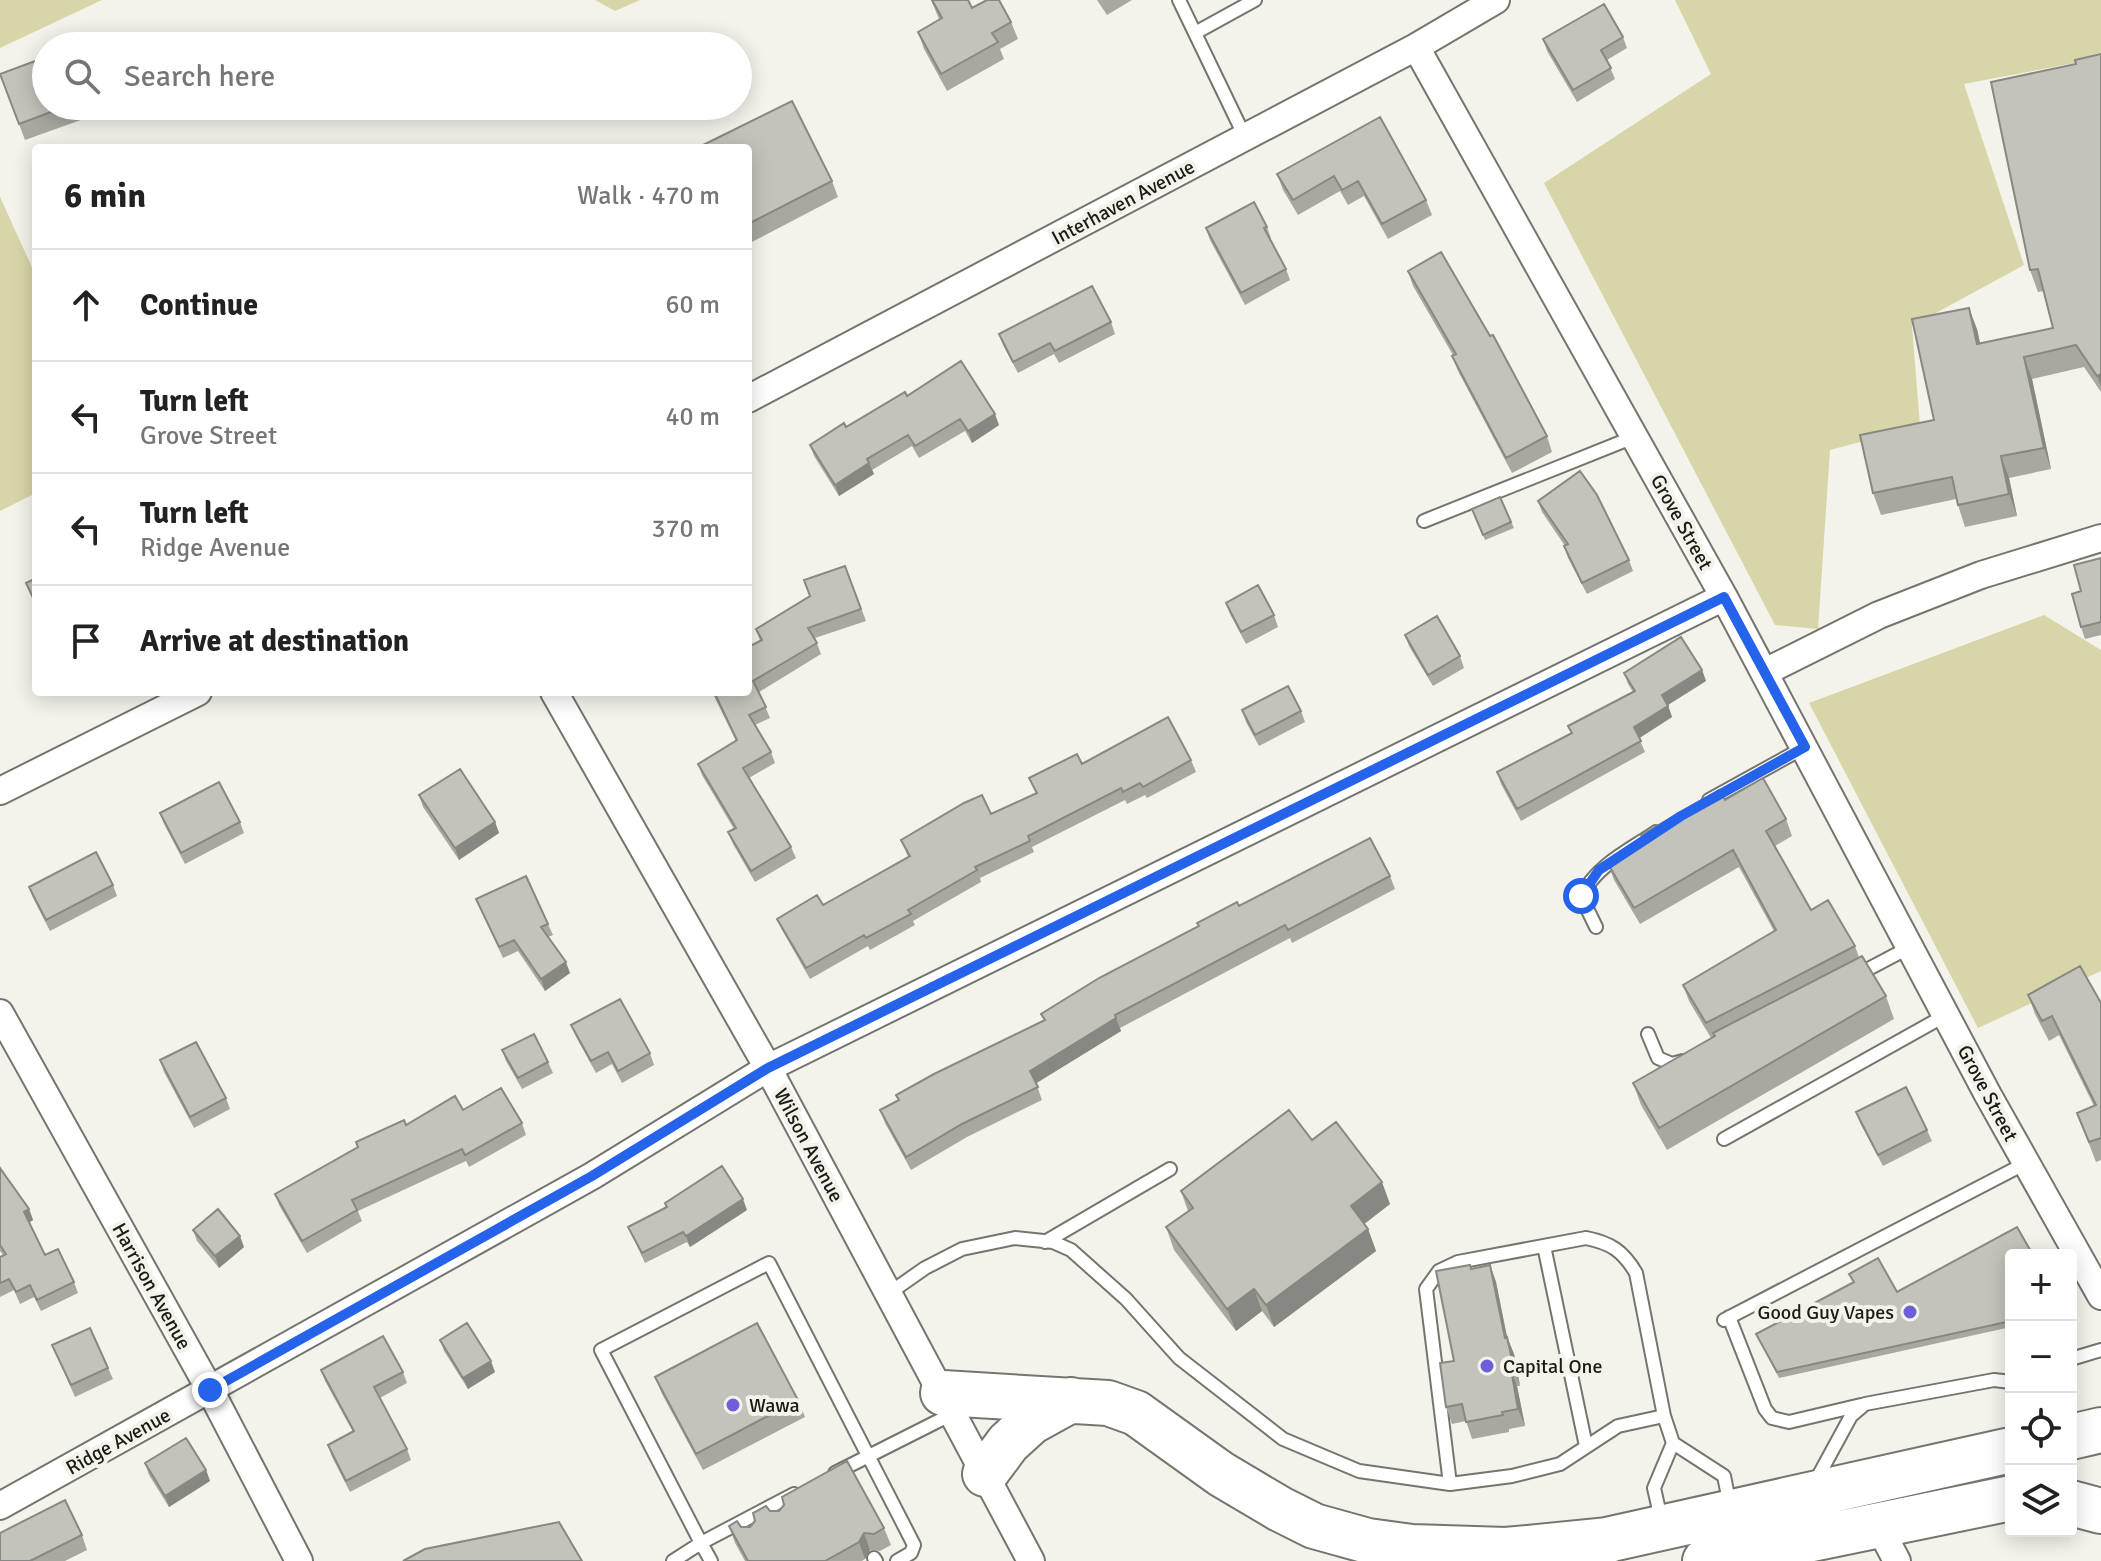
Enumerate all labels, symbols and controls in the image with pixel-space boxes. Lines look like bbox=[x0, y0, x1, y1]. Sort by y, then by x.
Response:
search box bbox=[32, 32, 752, 120]
icon: search bbox=[60, 54, 104, 98]
text: Search here bbox=[124, 58, 275, 95]
street label: Interhaven Avenue bbox=[1047, 154, 1199, 251]
text: 6 min bbox=[64, 175, 146, 217]
text: Walk · 470 m bbox=[577, 180, 720, 212]
icon: ahead bbox=[64, 283, 108, 327]
text: Continue bbox=[140, 287, 258, 324]
text: 60 m bbox=[665, 289, 720, 321]
text: Turn left bbox=[140, 383, 249, 420]
icon: left bbox=[64, 395, 108, 439]
text: 40 m bbox=[665, 401, 720, 433]
text: Grove Street bbox=[140, 420, 277, 452]
street label: Grove Street bbox=[1645, 470, 1718, 574]
text: Turn left bbox=[140, 495, 249, 532]
icon: left bbox=[64, 507, 108, 551]
text: 370 m bbox=[651, 513, 720, 545]
text: Ridge Avenue bbox=[140, 532, 290, 564]
icon: arrive bbox=[64, 619, 108, 663]
text: Arrive at destination bbox=[140, 623, 409, 660]
route start bbox=[1563, 878, 1599, 914]
street label: Grove Street bbox=[1952, 1041, 2023, 1146]
street label: Wilson Avenue bbox=[768, 1084, 849, 1206]
street label: Harrison Avenue bbox=[106, 1218, 197, 1354]
map controls bbox=[2005, 1249, 2077, 1537]
button: + bbox=[2005, 1249, 2077, 1321]
place label: Good Guy Vapes bbox=[1758, 1300, 1894, 1325]
marker: Good Guy Vapes bbox=[1901, 1303, 1919, 1321]
button: − bbox=[2005, 1321, 2077, 1393]
place label: Capital One bbox=[1503, 1354, 1603, 1379]
marker: Capital One bbox=[1478, 1357, 1496, 1375]
route end bbox=[192, 1372, 228, 1408]
place label: Wawa bbox=[749, 1393, 800, 1418]
button: locate bbox=[2005, 1393, 2077, 1465]
marker: Wawa bbox=[724, 1396, 742, 1414]
street label: Ridge Avenue bbox=[62, 1402, 175, 1480]
button: layers bbox=[2005, 1465, 2077, 1537]

